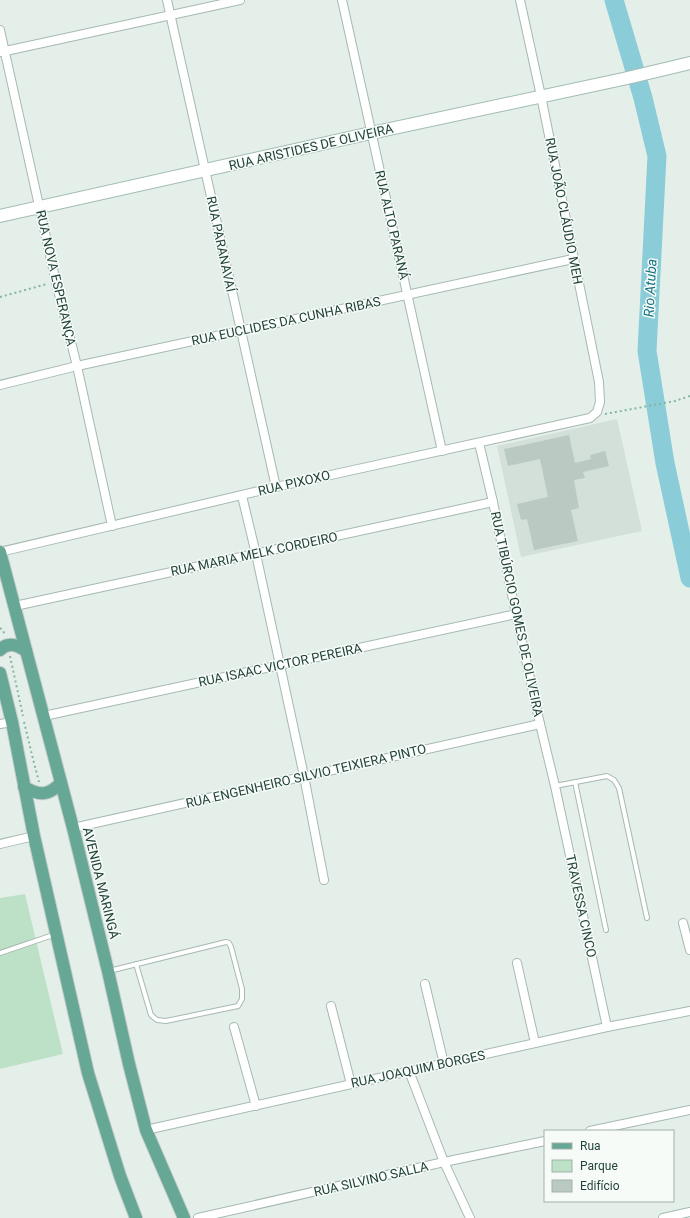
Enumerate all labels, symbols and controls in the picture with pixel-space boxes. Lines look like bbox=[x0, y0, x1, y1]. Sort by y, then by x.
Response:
street label: RUA ARISTIDES DE OLIVEIRA bbox=[227, 121, 395, 173]
street label: RUA JOÃO CLÁUDIO MEH bbox=[542, 136, 587, 286]
street label: RUA ALTO PARANÁ bbox=[372, 169, 412, 282]
street label: RUA PARANAVAÍ bbox=[204, 195, 239, 294]
street label: RUA NOVA ESPERANÇA bbox=[33, 209, 79, 348]
water label: Rio Atuba bbox=[640, 258, 660, 318]
street label: RUA EUCLIDES DA CUNHA RIBAS bbox=[190, 294, 382, 348]
street label: RUA PIXOXO bbox=[256, 467, 332, 499]
street label: RUA TIBÚRCIO GOMES DE OLIVEIRA bbox=[488, 510, 546, 719]
street label: RUA MARIA MELK CORDEIRO bbox=[169, 529, 339, 579]
street label: RUA ISAAC VICTOR PEREIRA bbox=[197, 640, 364, 690]
street label: RUA ENGENHEIRO SILVIO TEIXIERA PINTO bbox=[184, 741, 428, 811]
street label: AVENIDA MARINGÁ bbox=[80, 826, 122, 941]
street label: TRAVESSA CINCO bbox=[563, 853, 599, 959]
street label: RUA JOAQUIM BORGES bbox=[349, 1047, 487, 1091]
legend bbox=[544, 1130, 674, 1202]
text: Rua bbox=[580, 1139, 601, 1153]
street label: RUA SILVINO SALLA bbox=[312, 1158, 430, 1199]
text: Parque bbox=[580, 1159, 618, 1173]
text: Edifício bbox=[580, 1179, 620, 1193]

